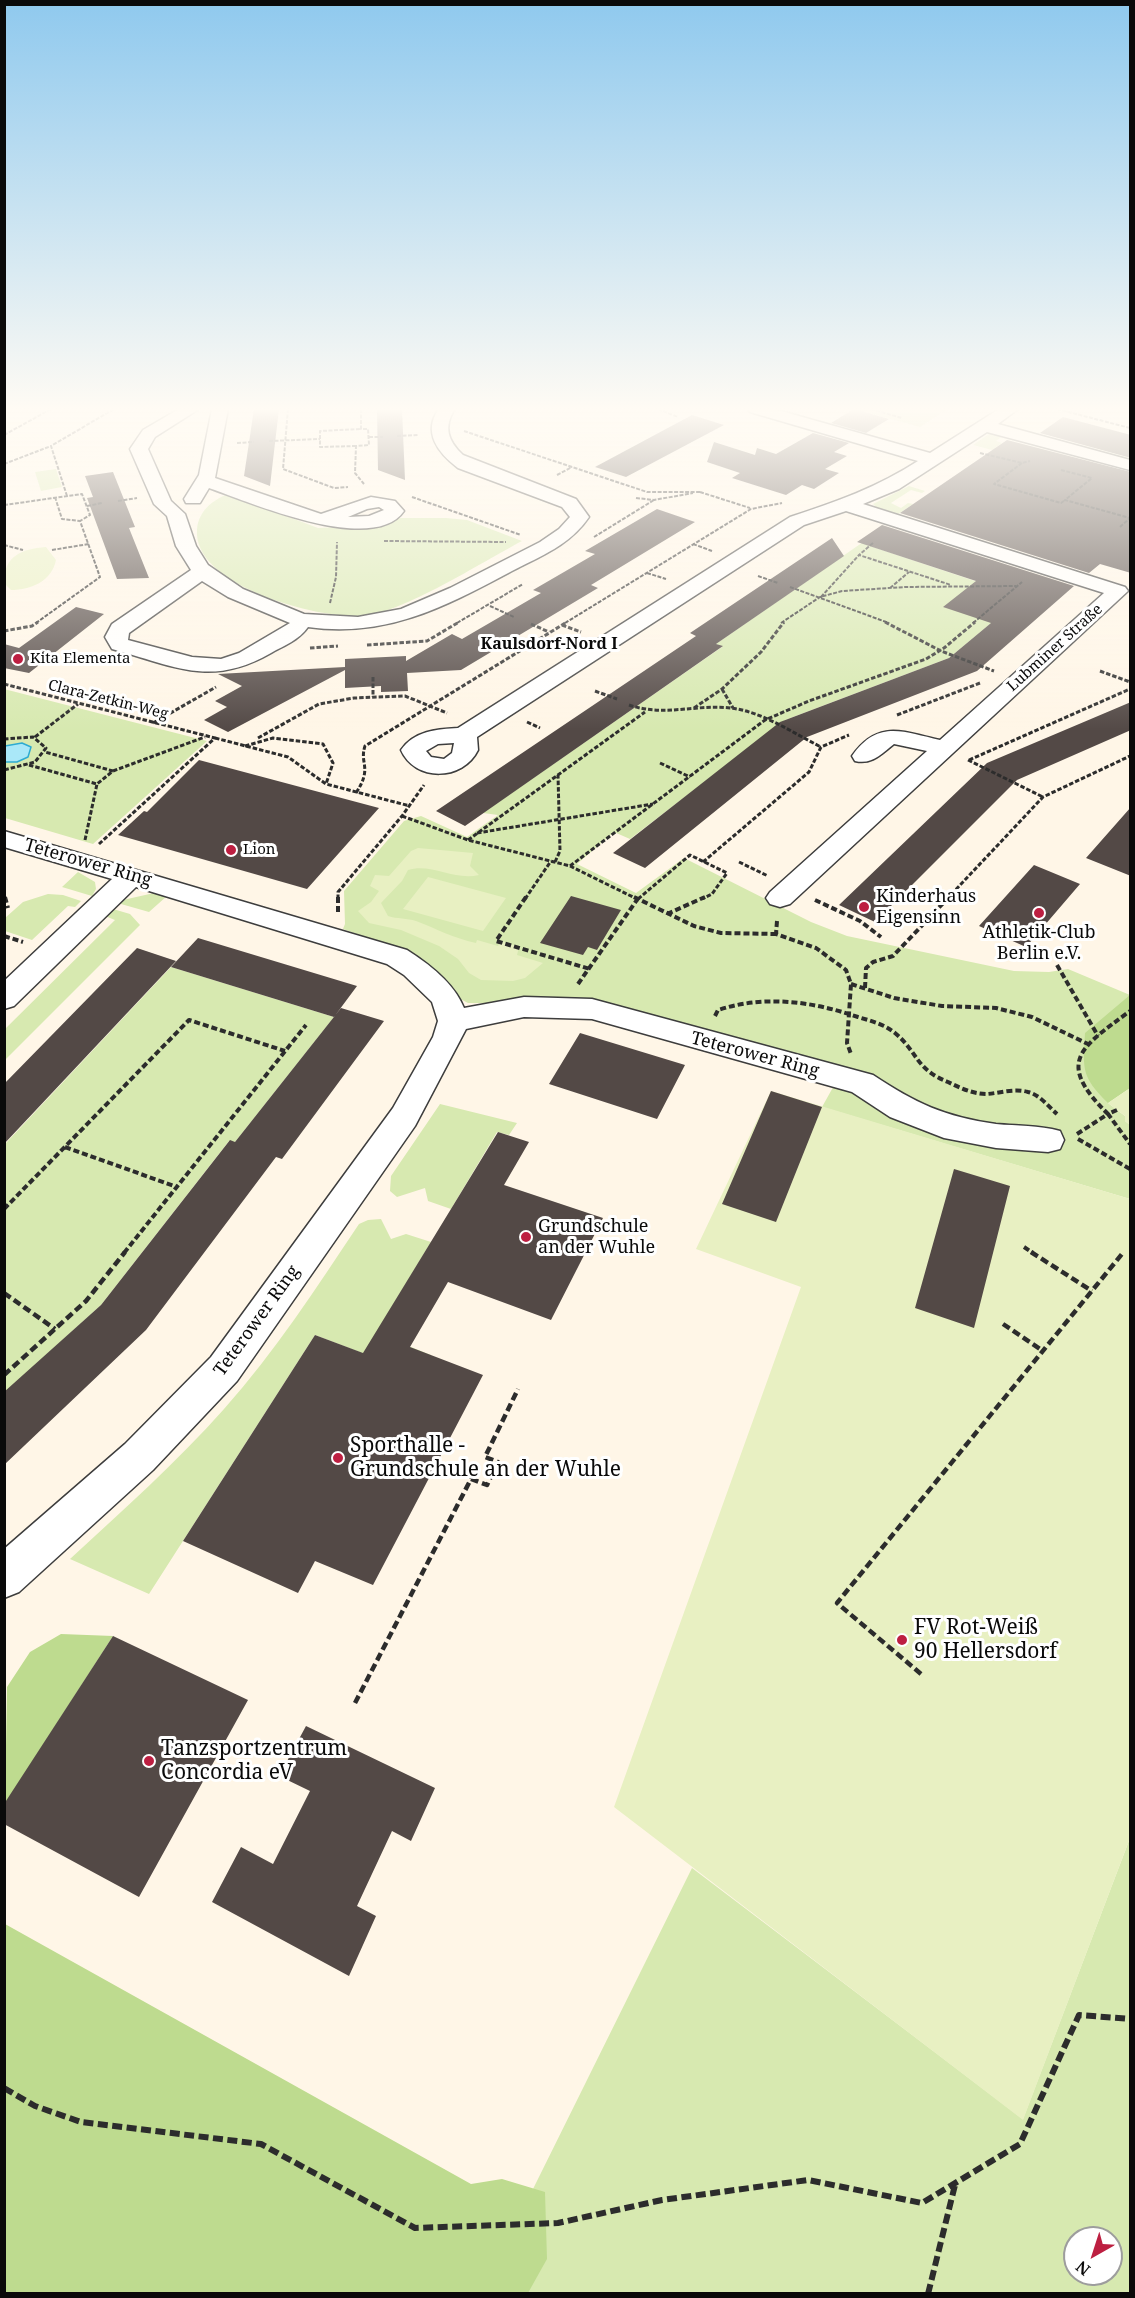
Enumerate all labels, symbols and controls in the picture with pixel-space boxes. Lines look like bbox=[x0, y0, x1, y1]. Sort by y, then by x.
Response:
street label: Lubminer Straße bbox=[1004, 600, 1106, 696]
district label: Kaulsdorf-Nord I bbox=[480, 634, 618, 654]
place label: Kita Elementa bbox=[30, 650, 131, 668]
marker: Kita Elementa bbox=[11, 652, 25, 666]
street label: Clara-Zetkin-Weg bbox=[46, 676, 170, 724]
street label: Teterower Ring bbox=[22, 834, 154, 892]
place label: Lion bbox=[243, 841, 275, 859]
marker: Lion bbox=[224, 843, 238, 857]
place label: Kinderhaus Eigensinn bbox=[876, 886, 976, 928]
marker: Kinderhaus Eigensinn bbox=[857, 900, 871, 914]
marker: Athletik-Club Berlin e.V. bbox=[1032, 906, 1046, 920]
place label: Athletik-Club Berlin e.V. bbox=[983, 922, 1095, 964]
street label: Teterower Ring bbox=[689, 1028, 821, 1082]
place label: Grundschule an der Wuhle bbox=[538, 1216, 655, 1258]
marker: Grundschule an der Wuhle bbox=[519, 1230, 533, 1244]
street label: Teterower Ring bbox=[210, 1261, 304, 1381]
place label: Sporthalle - Grundschule an der Wuhle bbox=[350, 1433, 621, 1483]
marker: Sporthalle - Grundschule an der Wuhle bbox=[331, 1451, 345, 1465]
place label: FV Rot-Weiß 90 Hellersdorf bbox=[914, 1615, 1057, 1665]
marker: FV Rot-Weiß 90 Hellersdorf bbox=[895, 1633, 909, 1647]
place label: Tanzsportzentrum Concordia eV bbox=[161, 1736, 347, 1786]
marker: Tanzsportzentrum Concordia eV bbox=[142, 1754, 156, 1768]
north arrow bbox=[1063, 2226, 1123, 2286]
text: N bbox=[1071, 2256, 1095, 2281]

